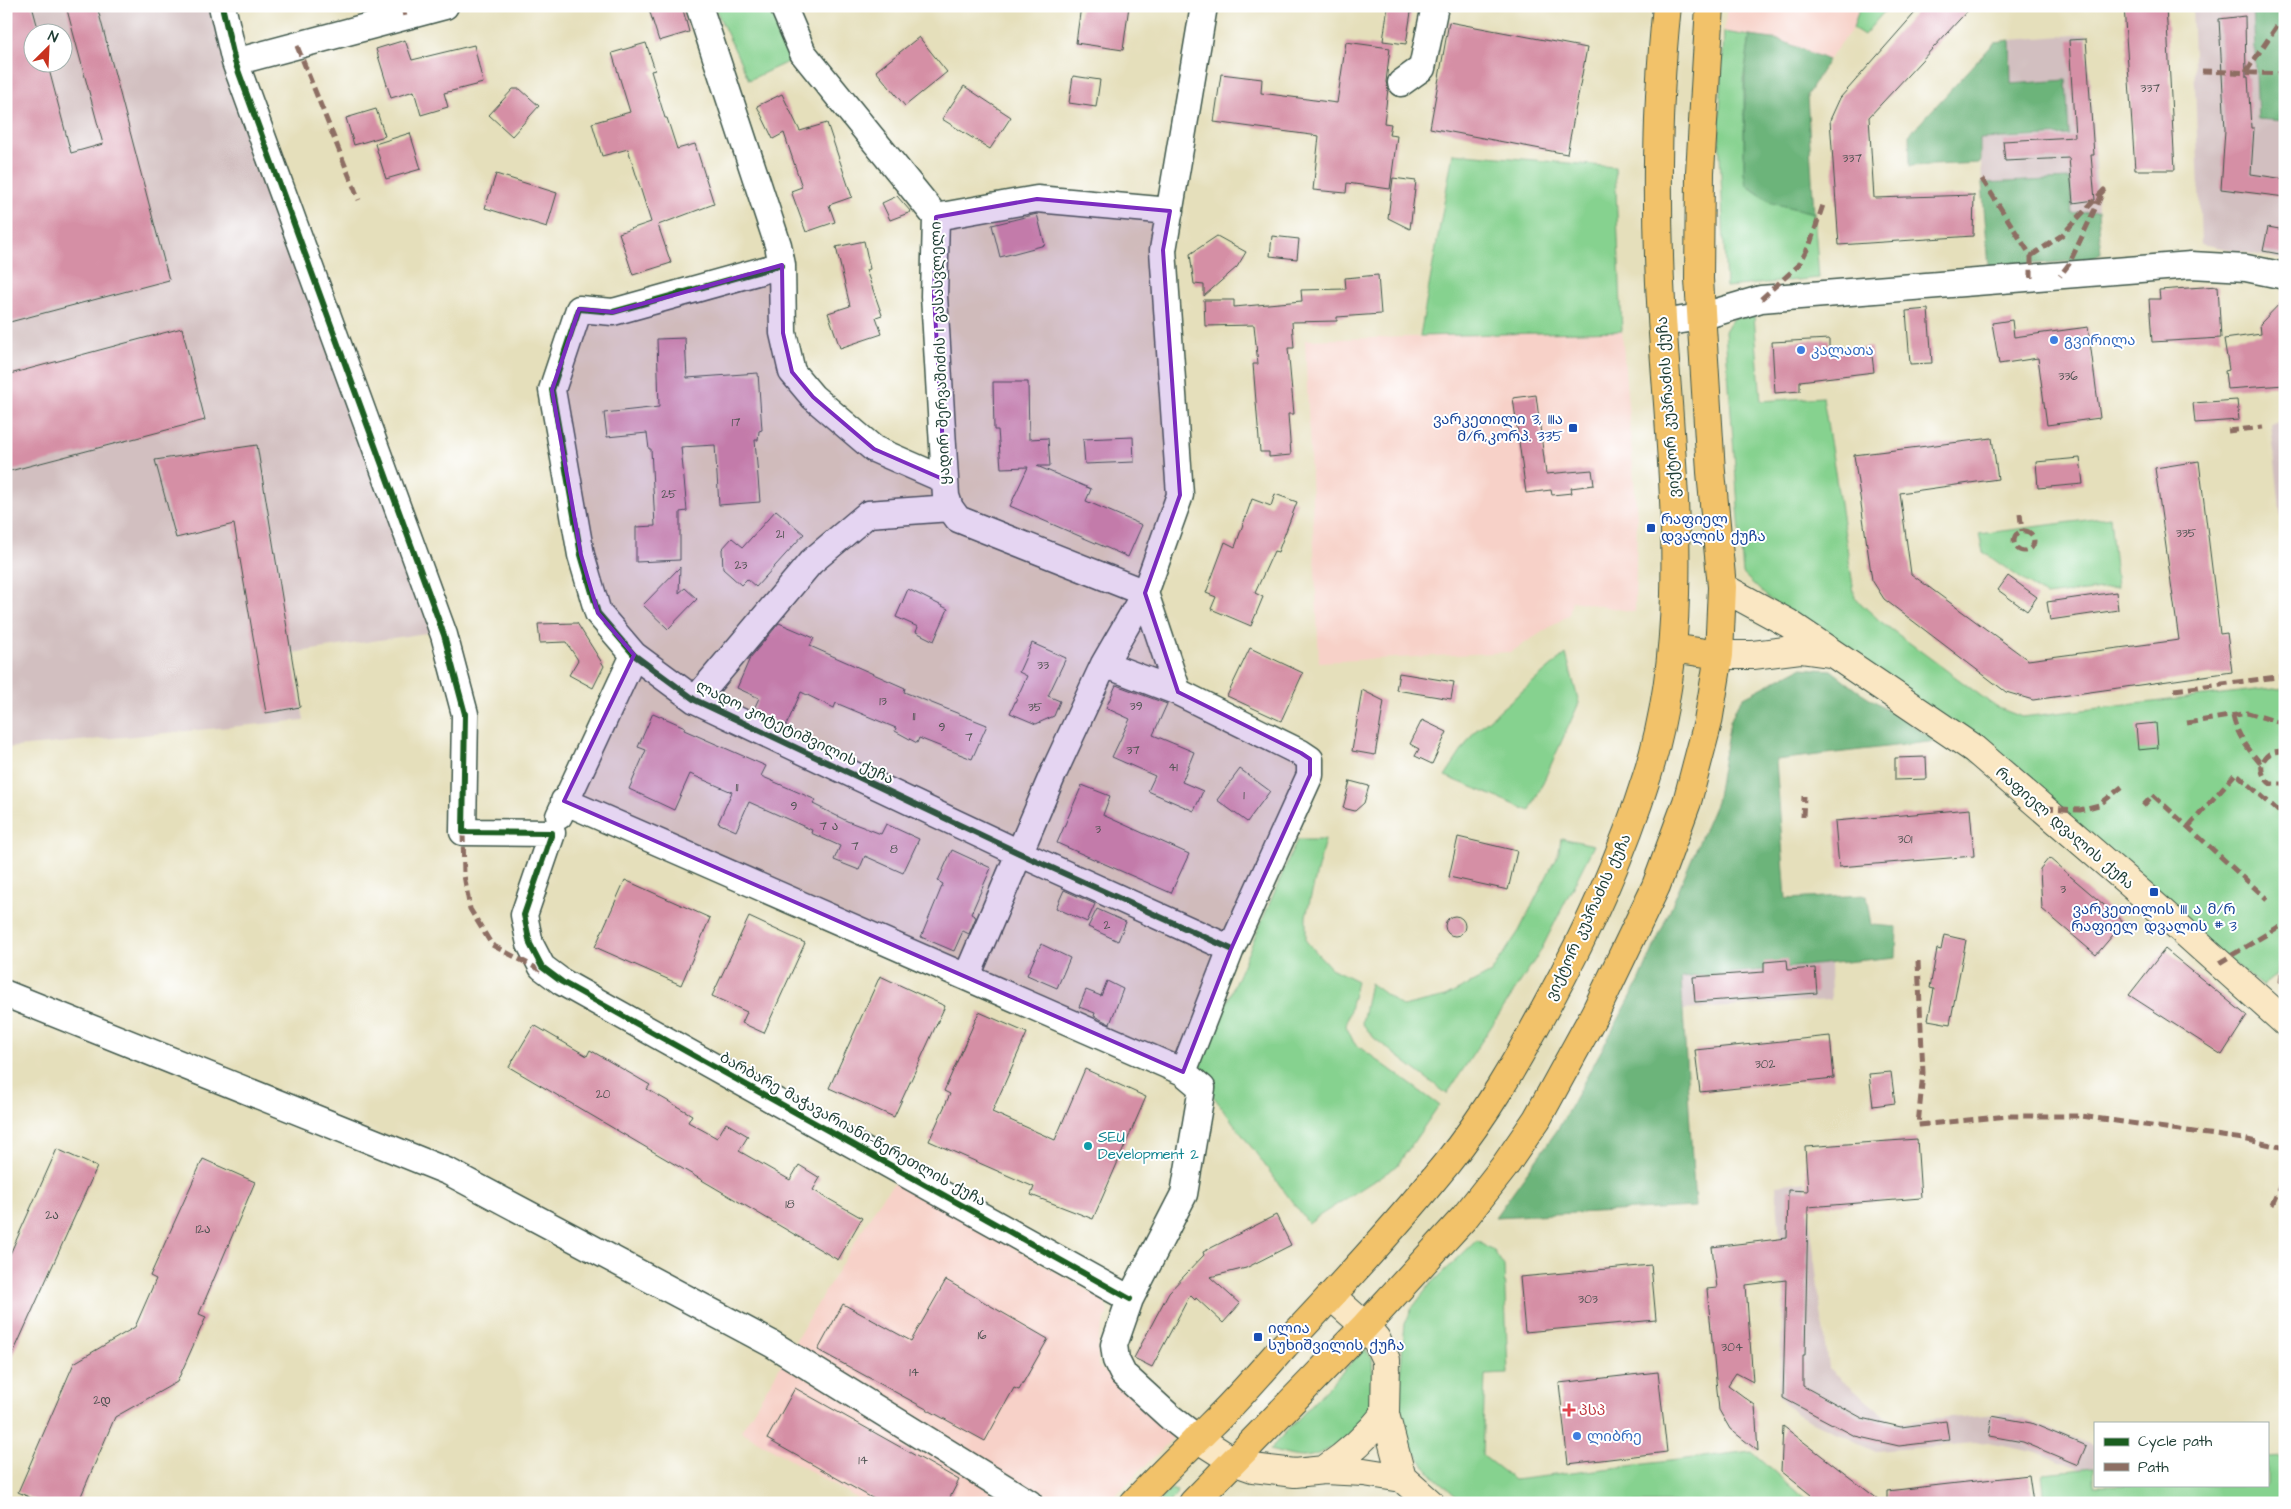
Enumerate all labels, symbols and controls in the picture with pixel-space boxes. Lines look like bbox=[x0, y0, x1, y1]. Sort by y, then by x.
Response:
north arrow bbox=[22, 22, 72, 72]
text: N bbox=[45, 26, 61, 48]
house number: 337 bbox=[2140, 80, 2160, 97]
house number: 337 bbox=[1842, 150, 1862, 167]
street label: ყადირ შერვაშიძის I გასასვლელი bbox=[925, 221, 956, 485]
street label: ვიქტორ კუპრაძის ქუჩა bbox=[1652, 316, 1685, 498]
place label: გვირილა bbox=[2064, 330, 2135, 351]
marker: გვირილა bbox=[2048, 334, 2060, 346]
place label: კალათა bbox=[1811, 340, 1874, 361]
marker: კალათა bbox=[1795, 344, 1807, 356]
house number: 336 bbox=[2058, 368, 2078, 385]
place label: ვარკეთილი 3, IIIა მ/რ,კორპ. 335 bbox=[1433, 409, 1563, 447]
house number: 17 bbox=[732, 414, 741, 431]
marker: ვარკეთილი 3, IIIა მ/რ,კორპ. 335 bbox=[1567, 422, 1579, 434]
house number: 25 bbox=[661, 486, 677, 503]
place label: რაფიელ დვალის ქუჩა bbox=[1661, 509, 1766, 547]
marker: რაფიელ დვალის ქუჩა bbox=[1645, 522, 1657, 534]
house number: 335 bbox=[2176, 525, 2197, 542]
house number: 21 bbox=[776, 526, 785, 543]
house number: 23 bbox=[735, 557, 747, 574]
house number: 33 bbox=[1037, 657, 1049, 674]
street label: ლადო კოტეტიშვილის ქუჩა bbox=[692, 675, 897, 790]
house number: 13 bbox=[879, 693, 887, 710]
house number: 39 bbox=[1130, 698, 1143, 715]
house number: 35 bbox=[1028, 699, 1043, 716]
house number: 11 bbox=[912, 708, 916, 725]
house number: 9 bbox=[939, 719, 946, 736]
house number: 7 bbox=[965, 729, 973, 746]
house number: 37 bbox=[1126, 742, 1140, 759]
house number: 41 bbox=[1168, 759, 1178, 776]
street label: რაფიელ დვალის ქუჩა bbox=[1991, 762, 2139, 895]
house number: 11 bbox=[735, 779, 739, 796]
house number: 1 bbox=[1243, 787, 1245, 804]
house number: 9 bbox=[791, 798, 798, 815]
house number: 7 ა bbox=[820, 818, 838, 835]
house number: 3 bbox=[1095, 821, 1101, 838]
street label: ვიქტორ კუპრაძის ქუჩა bbox=[1541, 830, 1636, 1004]
house number: 301 bbox=[1897, 831, 1913, 848]
house number: 7 bbox=[851, 838, 859, 855]
house number: 8 bbox=[890, 841, 898, 858]
house number: 3 bbox=[2060, 881, 2066, 898]
marker: ვარკეთილის III ა მ/რ რაფიელ დვალის # 3 bbox=[2148, 886, 2160, 898]
place label: ვარკეთილის III ა მ/რ რაფიელ დვალის # 3 bbox=[2071, 899, 2237, 937]
house number: 2 bbox=[1104, 917, 1111, 934]
street label: ბარბარე მაჭავარიანი-წერეთლის ქუჩა bbox=[716, 1047, 990, 1212]
house number: 302 bbox=[1755, 1056, 1775, 1073]
house number: 20 bbox=[596, 1086, 611, 1103]
place label: SEU Development 2 bbox=[1098, 1127, 1199, 1165]
marker: SEU Development 2 bbox=[1082, 1140, 1094, 1152]
house number: 18 bbox=[785, 1196, 795, 1213]
house number: 2ა bbox=[45, 1207, 59, 1224]
house number: 12ა bbox=[196, 1221, 211, 1238]
house number: 303 bbox=[1578, 1291, 1598, 1308]
place label: ილია სუხიშვილის ქუჩა bbox=[1268, 1318, 1404, 1356]
house number: 16 bbox=[977, 1327, 987, 1344]
marker: ილია სუხიშვილის ქუჩა bbox=[1252, 1331, 1264, 1343]
house number: 304 bbox=[1721, 1339, 1743, 1356]
house number: 14 bbox=[909, 1364, 919, 1381]
house number: 2დ bbox=[93, 1392, 111, 1409]
place label: პსპ bbox=[1579, 1400, 1605, 1421]
marker: პსპ bbox=[1563, 1404, 1575, 1416]
legend bbox=[2094, 1422, 2268, 1486]
place label: ლიბრე bbox=[1587, 1426, 1642, 1447]
marker: ლიბრე bbox=[1571, 1430, 1583, 1442]
text: Cycle path bbox=[2138, 1431, 2213, 1453]
house number: 14 bbox=[858, 1452, 868, 1469]
text: Path bbox=[2138, 1457, 2169, 1478]

